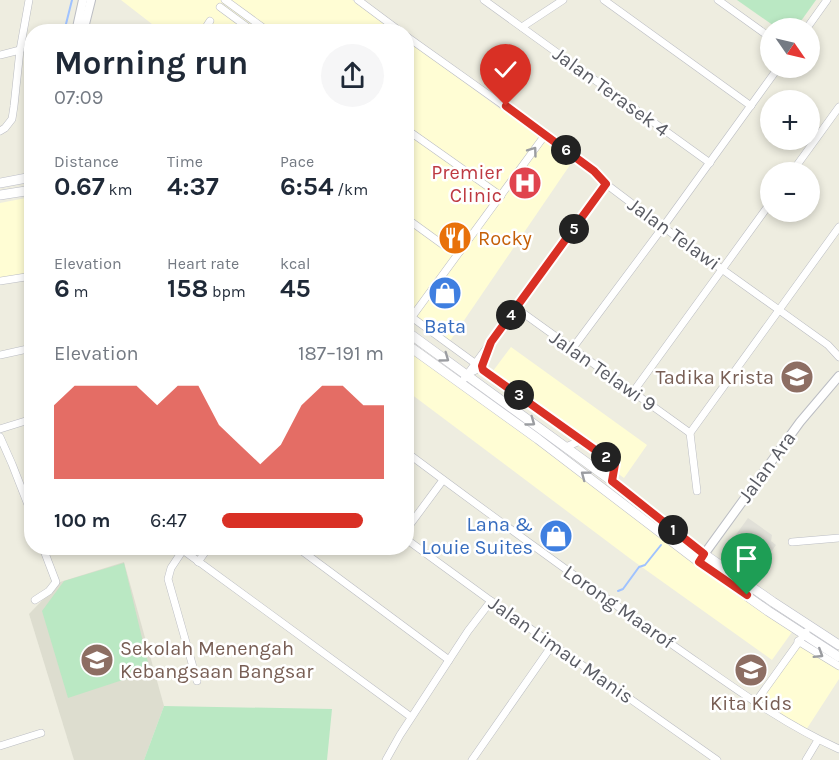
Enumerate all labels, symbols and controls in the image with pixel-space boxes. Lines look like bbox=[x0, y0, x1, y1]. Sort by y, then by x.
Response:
north arrow bbox=[760, 18, 820, 78]
map controls bbox=[760, 18, 820, 222]
street label: Jalan Terasek 4 bbox=[549, 42, 673, 142]
text: Morning run bbox=[54, 44, 248, 82]
button: share bbox=[321, 44, 384, 107]
pin bbox=[480, 44, 531, 106]
icon: check bbox=[489, 53, 522, 86]
text: 07:09 bbox=[54, 86, 103, 109]
button: + bbox=[760, 90, 820, 150]
pin: 6 bbox=[551, 135, 581, 165]
text: 6 bbox=[561, 140, 571, 159]
one-way arrow bbox=[526, 147, 537, 158]
text: Distance bbox=[54, 152, 119, 171]
text: Time bbox=[167, 152, 203, 171]
text: Pace bbox=[280, 152, 314, 171]
place label: Premier Clinic bbox=[431, 161, 503, 207]
button: − bbox=[760, 162, 820, 222]
hospital icon: Premier Clinic bbox=[507, 165, 543, 201]
text: 0.67 bbox=[54, 171, 105, 202]
text: 4:37 bbox=[167, 171, 219, 202]
text: 6:54 bbox=[280, 171, 333, 202]
text: km bbox=[105, 180, 133, 199]
text: /km bbox=[333, 180, 368, 199]
street label: Jalan Telawi bbox=[623, 193, 725, 275]
pin: 5 bbox=[559, 214, 589, 244]
text: 5 bbox=[569, 219, 579, 238]
restaurant icon: Rocky bbox=[437, 220, 473, 256]
place label: Rocky bbox=[478, 227, 532, 250]
text: Elevation bbox=[54, 254, 122, 273]
text: Heart rate bbox=[167, 254, 239, 273]
text: kcal bbox=[280, 254, 311, 273]
text: 6 bbox=[54, 273, 70, 304]
text: 158 bbox=[167, 273, 208, 304]
text: 45 bbox=[280, 273, 311, 304]
shop icon: Bata bbox=[427, 275, 463, 311]
text: m bbox=[70, 282, 89, 301]
text: bpm bbox=[208, 282, 246, 301]
pin: 4 bbox=[496, 300, 526, 330]
text: 4 bbox=[506, 305, 516, 324]
place label: Bata bbox=[424, 315, 466, 338]
street label: Jalan Telawi 9 bbox=[545, 326, 661, 416]
text: Elevation bbox=[54, 342, 139, 365]
text: 187–191 m bbox=[298, 342, 384, 365]
one-way arrow bbox=[438, 351, 449, 362]
school or university icon: Tadika Krista bbox=[779, 359, 815, 395]
place label: Tadika Krista bbox=[656, 366, 774, 389]
pin: 3 bbox=[504, 380, 534, 410]
text: 3 bbox=[514, 385, 524, 404]
one-way arrow bbox=[525, 414, 536, 425]
street label: Jalan Ara bbox=[734, 427, 800, 507]
pin: 2 bbox=[591, 442, 621, 472]
text: 2 bbox=[601, 447, 611, 466]
one-way arrow bbox=[581, 472, 592, 483]
text: 100 m bbox=[54, 509, 110, 532]
text: 6:47 bbox=[150, 509, 187, 532]
place label: Lana & Louie Suites bbox=[421, 513, 533, 559]
pin: 1 bbox=[658, 515, 688, 545]
shop icon: Lana & Louie Suites bbox=[538, 518, 574, 554]
text: 1 bbox=[670, 520, 676, 539]
pin bbox=[721, 533, 772, 595]
icon: arrive bbox=[730, 542, 763, 575]
street label: Lorong Maarof bbox=[559, 560, 679, 654]
street label: Jalan Limau Manis bbox=[484, 592, 638, 708]
place label: Sekolah Menengah Kebangsaan Bangsar bbox=[120, 637, 314, 683]
school or university icon: Sekolah Menengah Kebangsaan Bangsar bbox=[79, 642, 115, 678]
one-way arrow bbox=[813, 646, 823, 658]
school or university icon: Kita Kids bbox=[733, 652, 769, 688]
place label: Kita Kids bbox=[710, 692, 792, 715]

